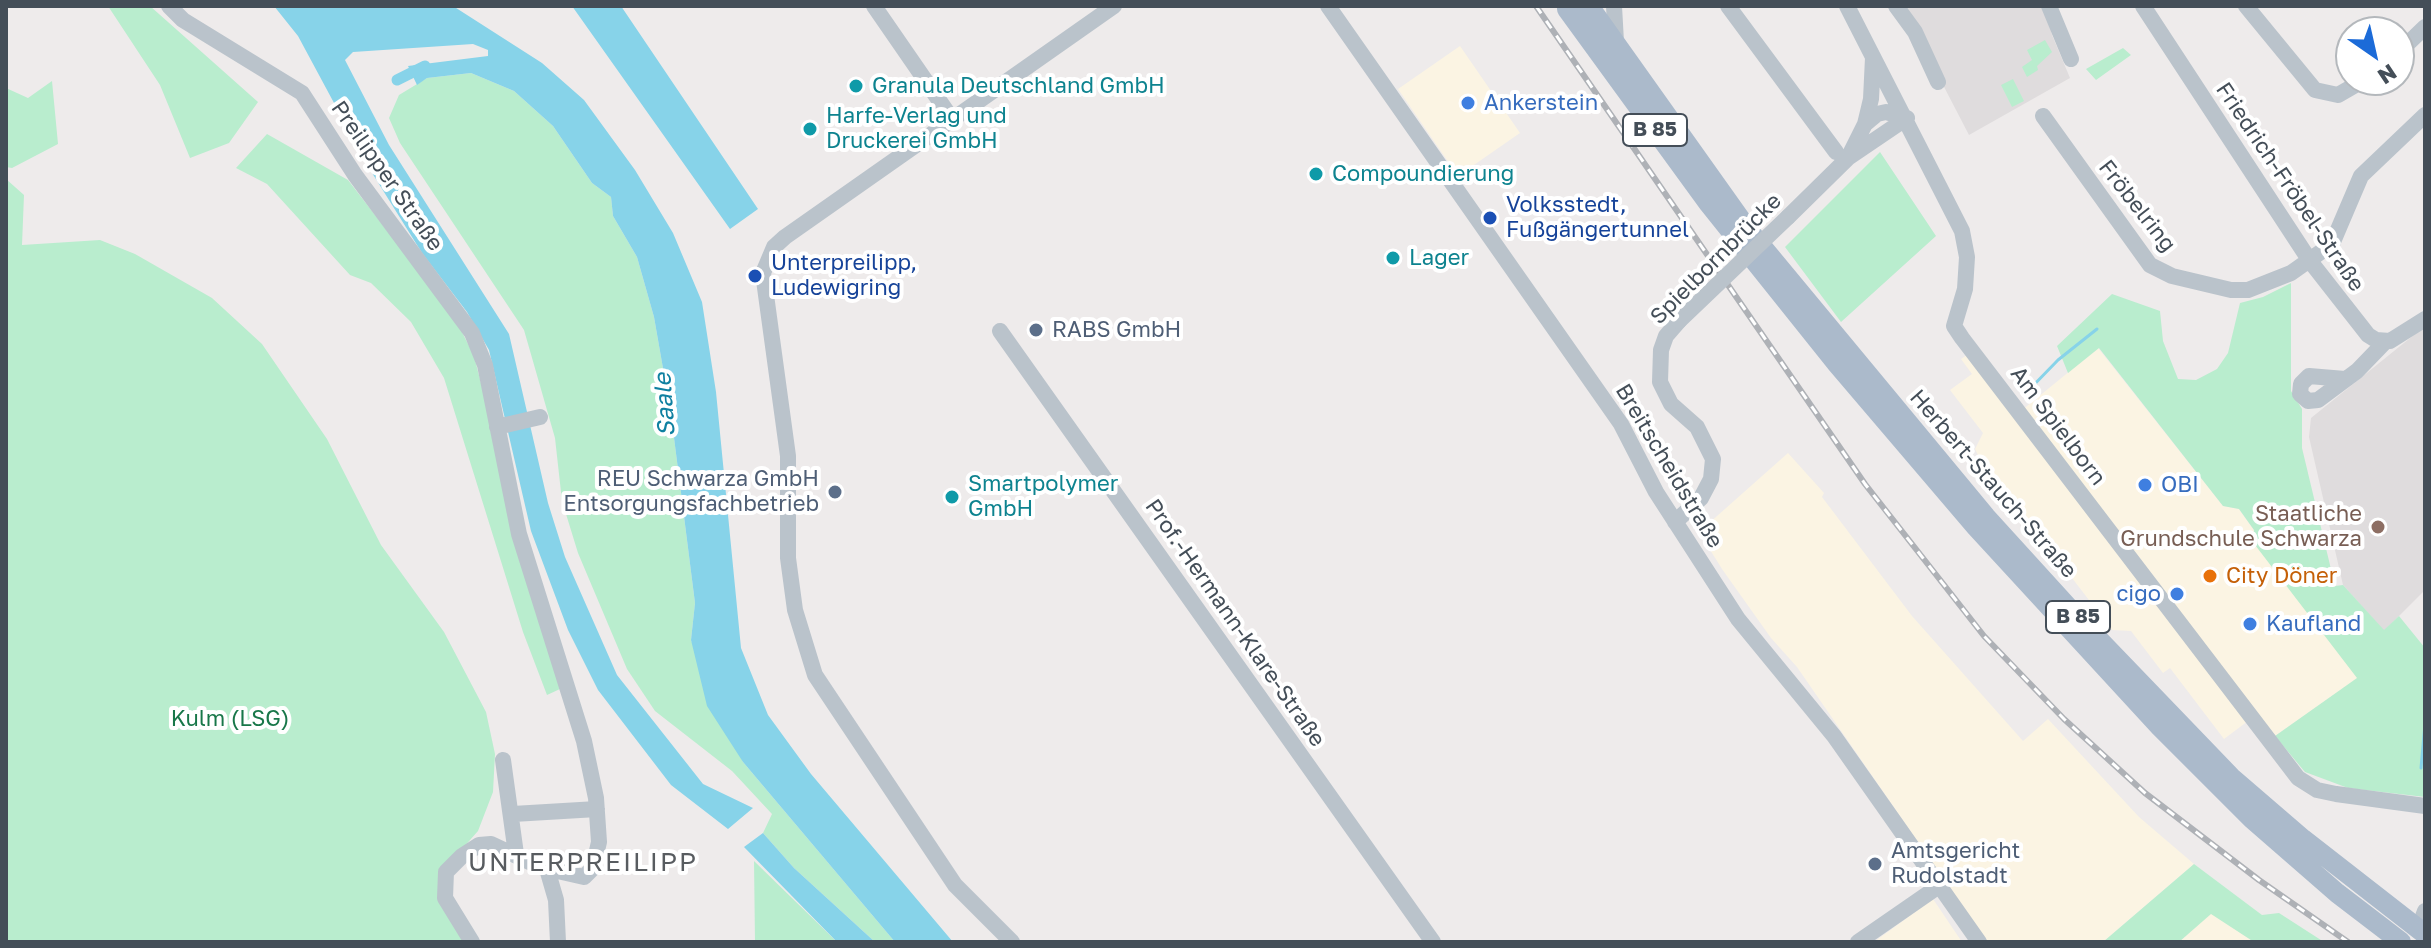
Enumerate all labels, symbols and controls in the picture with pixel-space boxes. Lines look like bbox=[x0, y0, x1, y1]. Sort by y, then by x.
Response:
north arrow bbox=[2335, 16, 2415, 96]
text: N bbox=[2373, 59, 2402, 91]
place label: Granula Deutschland GmbH bbox=[872, 73, 1165, 99]
marker: Granula Deutschland GmbH bbox=[847, 77, 865, 95]
street label: Friedrich-Fröbel-Straße bbox=[2210, 77, 2370, 297]
place label: Ankerstein bbox=[1484, 90, 1598, 116]
marker: Ankerstein bbox=[1459, 94, 1477, 112]
street label: Preilipper Straße bbox=[325, 96, 449, 256]
place label: Harfe-Verlag und Druckerei GmbH bbox=[826, 103, 1007, 154]
road number: B 85 bbox=[1623, 114, 1687, 146]
marker: Harfe-Verlag und Druckerei GmbH bbox=[801, 120, 819, 138]
street label: Fröbelring bbox=[2093, 155, 2181, 257]
place label: Compoundierung bbox=[1332, 161, 1514, 187]
marker: Compoundierung bbox=[1307, 165, 1325, 183]
street label: Spielbornbrücke bbox=[1645, 188, 1787, 330]
place label: Volksstedt, Fußgängertunnel bbox=[1506, 192, 1689, 244]
marker: Volksstedt, Fußgängertunnel bbox=[1481, 209, 1499, 227]
place label: Lager bbox=[1409, 245, 1469, 271]
marker: Lager bbox=[1384, 249, 1402, 267]
place label: Unterpreilipp, Ludewigring bbox=[771, 250, 917, 302]
marker: Unterpreilipp, Ludewigring bbox=[746, 267, 764, 285]
place label: RABS GmbH bbox=[1052, 317, 1181, 343]
marker: RABS GmbH bbox=[1027, 321, 1045, 339]
street label: Am Spielborn bbox=[2005, 361, 2111, 491]
water label: Saale bbox=[648, 372, 682, 438]
street label: Breitscheidstraße bbox=[1610, 379, 1728, 553]
street label: Herbert-Stauch-Straße bbox=[1904, 384, 2082, 584]
place label: REU Schwarza GmbH Entsorgungsfachbetrieb bbox=[563, 466, 819, 518]
place label: Smartpolymer GmbH bbox=[968, 471, 1118, 522]
place label: OBI bbox=[2161, 472, 2199, 498]
marker: OBI bbox=[2136, 476, 2154, 494]
marker: REU Schwarza GmbH Entsorgungsfachbetrieb bbox=[826, 483, 844, 501]
marker: Smartpolymer GmbH bbox=[943, 488, 961, 506]
street label: Prof.-Hermann-Klare-Straße bbox=[1139, 494, 1331, 752]
place label: Staatliche Grundschule Schwarza bbox=[2120, 501, 2362, 552]
marker: Staatliche Grundschule Schwarza bbox=[2369, 518, 2387, 536]
place label: City Döner bbox=[2226, 563, 2337, 589]
marker: City Döner bbox=[2201, 567, 2219, 585]
place label: cigo bbox=[2116, 581, 2161, 607]
marker: cigo bbox=[2168, 585, 2186, 603]
road number: B 85 bbox=[2046, 601, 2110, 633]
place label: Kaufland bbox=[2266, 611, 2361, 637]
marker: Kaufland bbox=[2241, 615, 2259, 633]
park label: Kulm (LSG) bbox=[171, 706, 289, 732]
place label: Amtsgericht Rudolstadt bbox=[1891, 838, 2020, 890]
district label: UNTERPREILIPP bbox=[468, 847, 698, 879]
marker: Amtsgericht Rudolstadt bbox=[1866, 855, 1884, 873]

